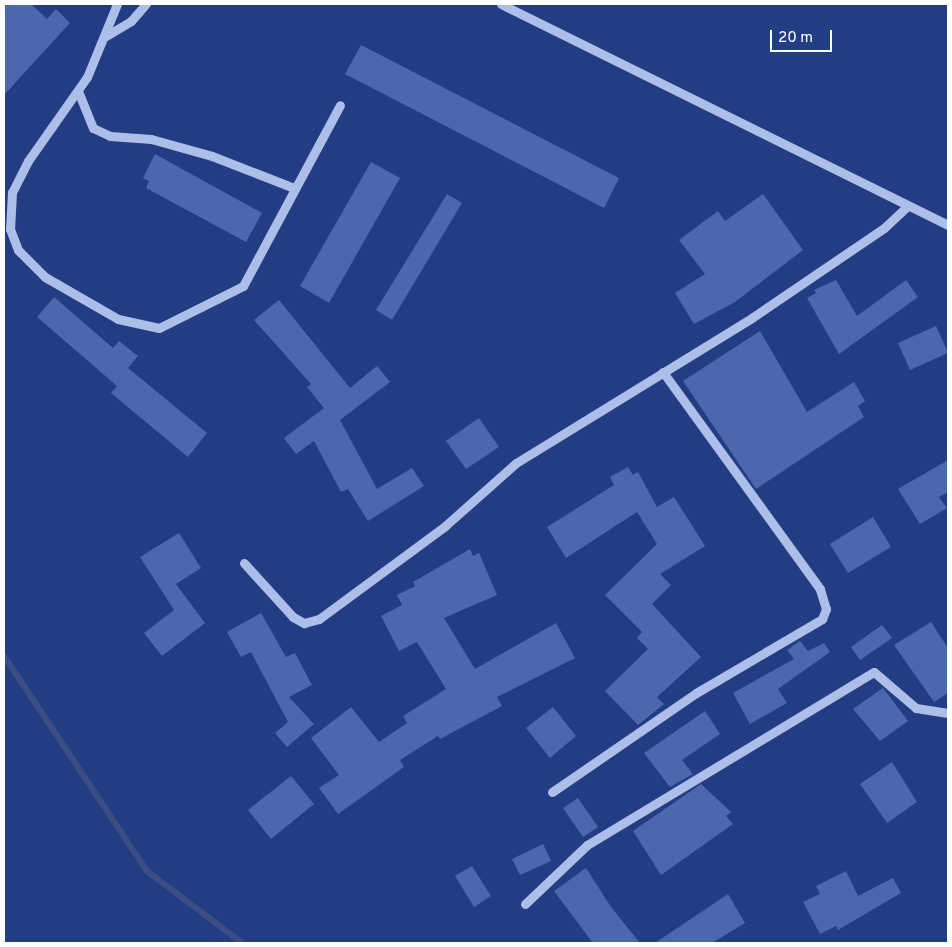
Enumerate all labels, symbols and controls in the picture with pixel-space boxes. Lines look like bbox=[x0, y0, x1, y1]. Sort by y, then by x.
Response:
scale bar bbox=[772, 20, 834, 52]
text: 20 m bbox=[778, 29, 813, 48]

